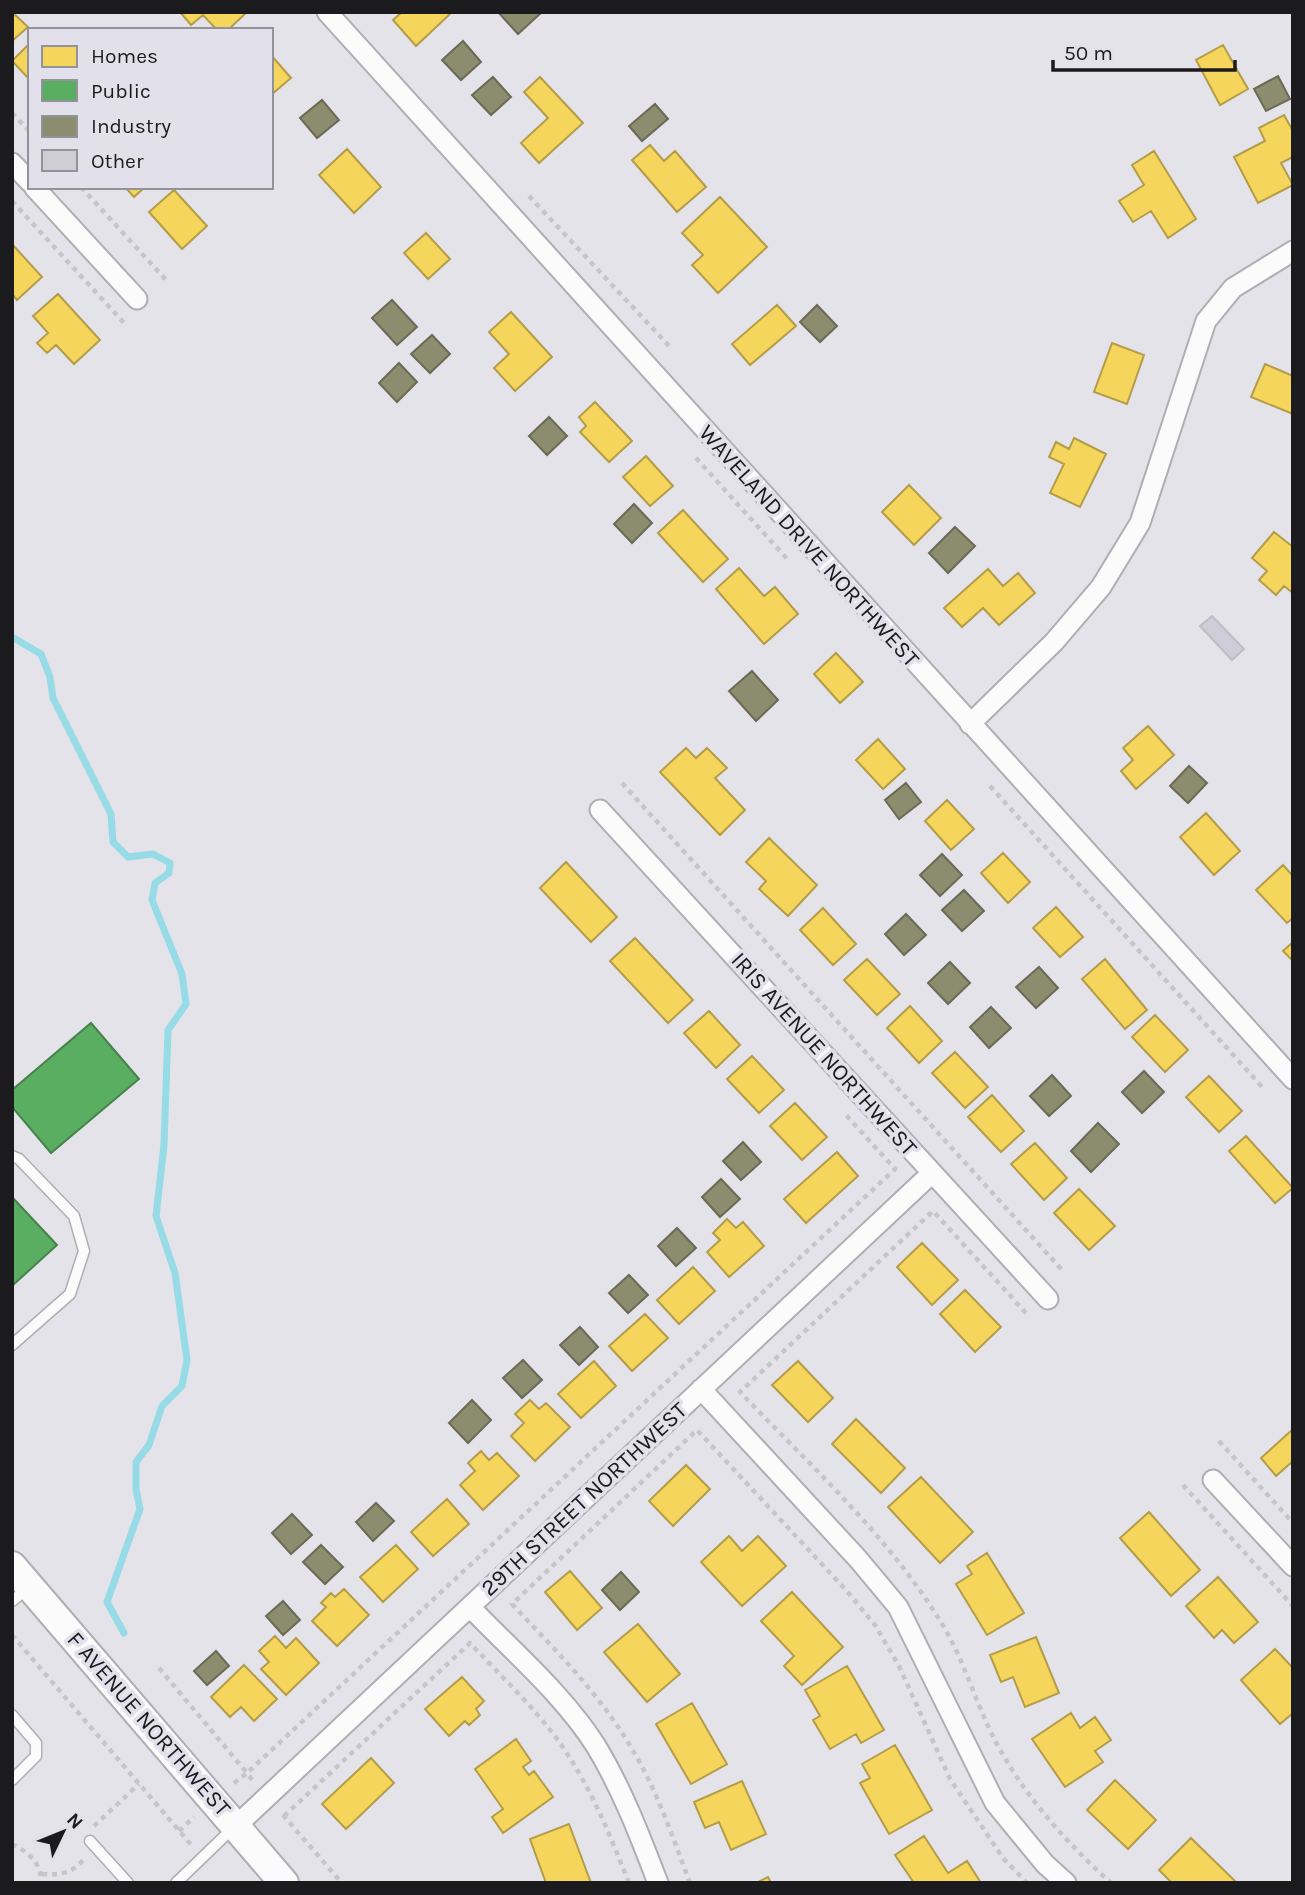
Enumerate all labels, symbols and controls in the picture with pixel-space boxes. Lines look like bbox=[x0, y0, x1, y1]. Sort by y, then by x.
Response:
legend bbox=[28, 28, 273, 189]
scale bar bbox=[1053, 28, 1235, 72]
text: 50 m bbox=[1064, 41, 1113, 65]
text: Homes bbox=[91, 44, 158, 68]
text: Public bbox=[91, 79, 151, 103]
text: Industry bbox=[91, 114, 171, 138]
text: Other bbox=[91, 149, 144, 173]
street label: WAVELAND DRIVE NORTHWEST bbox=[693, 420, 925, 673]
street label: IRIS AVENUE NORTHWEST bbox=[726, 947, 923, 1162]
street label: 29TH STREET NORTHWEST bbox=[475, 1396, 693, 1602]
street label: F AVENUE NORTHWEST bbox=[61, 1626, 237, 1822]
north arrow bbox=[28, 1797, 98, 1867]

